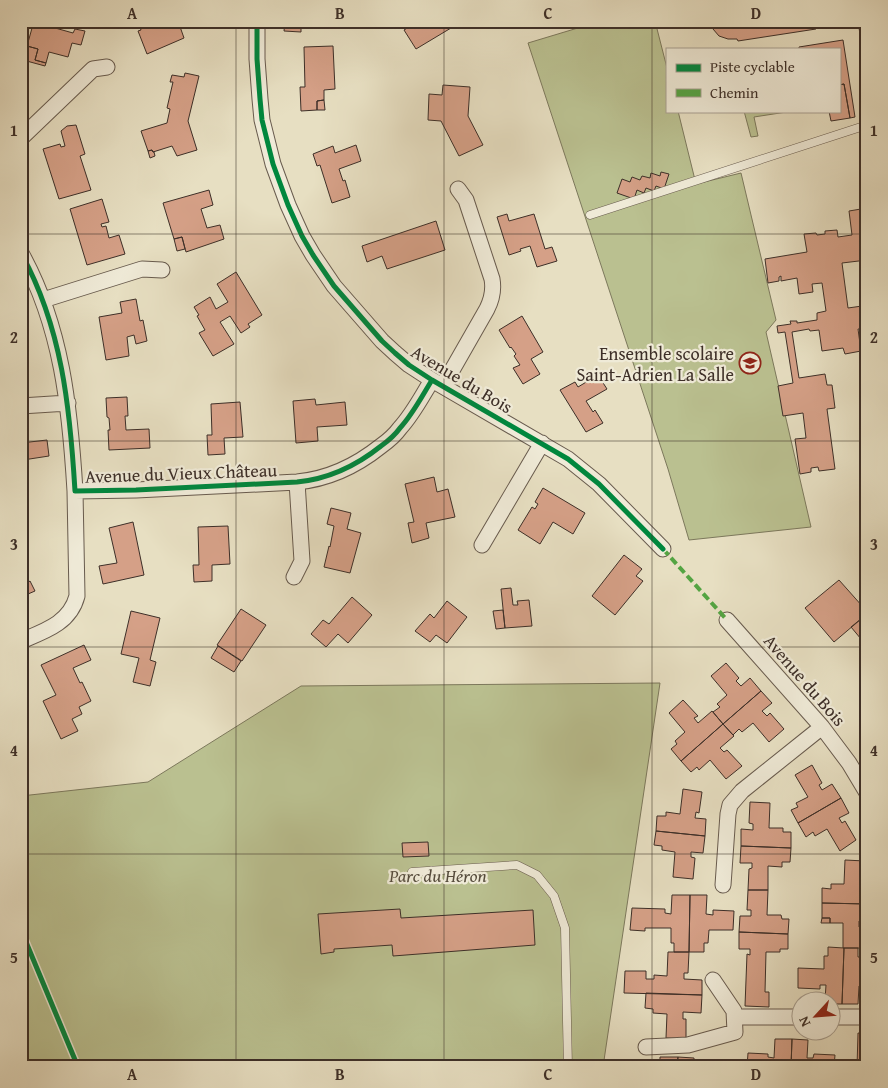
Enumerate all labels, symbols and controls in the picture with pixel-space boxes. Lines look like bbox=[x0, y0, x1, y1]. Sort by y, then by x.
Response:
text: A bbox=[127, 1, 138, 25]
text: B bbox=[335, 1, 345, 25]
text: C bbox=[543, 1, 553, 25]
text: D bbox=[751, 1, 761, 25]
legend bbox=[666, 48, 840, 112]
text: Piste cyclable bbox=[710, 56, 795, 77]
text: Chemin bbox=[710, 82, 759, 103]
text: 1 bbox=[10, 118, 18, 142]
text: 1 bbox=[870, 118, 878, 142]
text: 2 bbox=[10, 325, 18, 349]
text: 2 bbox=[870, 325, 878, 349]
street label: Avenue du Bois bbox=[406, 338, 518, 420]
place label: Ensemble scolaire Saint-Adrien La Salle bbox=[576, 340, 734, 388]
school or university icon: Ensemble scolaire Saint-Adrien La Salle bbox=[738, 351, 762, 375]
street label: Avenue du Vieux Château bbox=[84, 456, 278, 490]
text: 3 bbox=[10, 532, 18, 556]
text: 3 bbox=[870, 532, 878, 556]
street label: Avenue du Bois bbox=[757, 628, 853, 732]
text: 4 bbox=[10, 738, 18, 762]
text: 4 bbox=[870, 738, 878, 762]
park label: Parc du Héron bbox=[388, 862, 487, 889]
text: 5 bbox=[10, 945, 18, 969]
text: 5 bbox=[870, 945, 878, 969]
north arrow bbox=[790, 990, 840, 1040]
text: N bbox=[793, 1013, 815, 1030]
text: A bbox=[127, 1062, 138, 1086]
text: B bbox=[335, 1062, 345, 1086]
text: C bbox=[543, 1062, 553, 1086]
text: D bbox=[751, 1062, 761, 1086]

